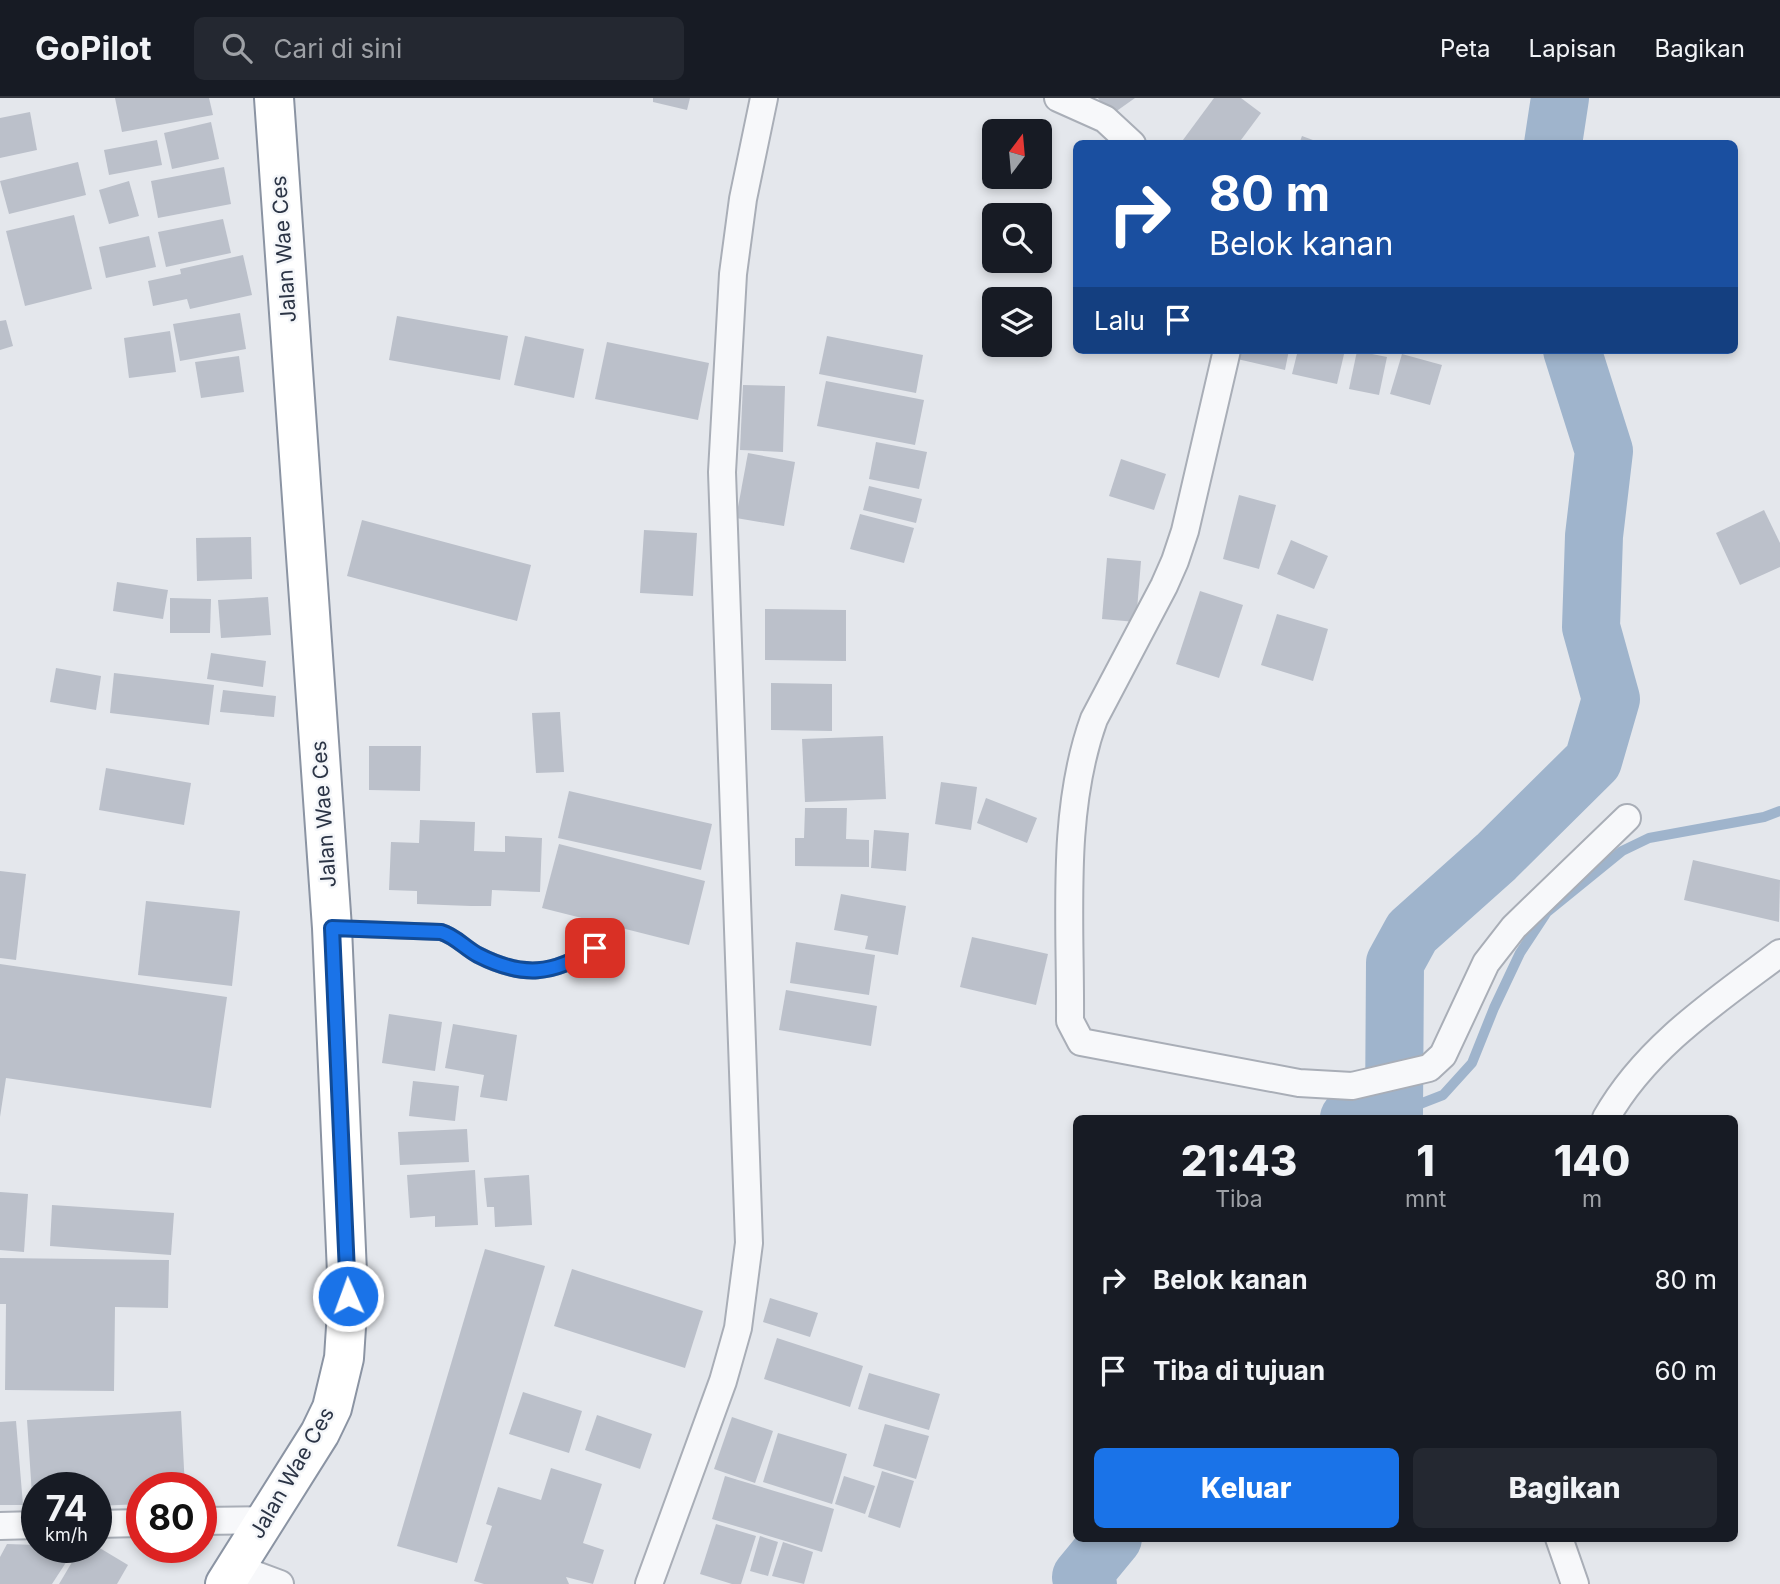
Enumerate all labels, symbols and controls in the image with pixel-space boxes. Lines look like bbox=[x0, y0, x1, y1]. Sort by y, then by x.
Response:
search box bbox=[194, 17, 684, 80]
text: GoPilot bbox=[35, 28, 152, 68]
icon: search bbox=[218, 29, 256, 67]
text: Cari di sini bbox=[274, 33, 402, 64]
text: Peta bbox=[1440, 34, 1491, 63]
text: Lapisan bbox=[1529, 34, 1616, 63]
text: Bagikan bbox=[1654, 34, 1745, 63]
north arrow bbox=[982, 119, 1052, 189]
map controls bbox=[982, 119, 1052, 357]
text: 80 m bbox=[1209, 164, 1330, 223]
icon: right bbox=[1094, 168, 1185, 259]
street label: Jalan Wae Ces bbox=[266, 175, 301, 323]
button: search bbox=[982, 203, 1052, 273]
text: Belok kanan bbox=[1209, 224, 1393, 263]
button: layers bbox=[982, 287, 1052, 357]
icon: arrive bbox=[1159, 301, 1197, 339]
text: Lalu bbox=[1094, 305, 1145, 336]
street label: Jalan Wae Ces bbox=[306, 740, 341, 888]
pin bbox=[565, 918, 625, 978]
icon: arrive bbox=[576, 929, 614, 967]
text: 21:43 bbox=[1181, 1135, 1297, 1186]
text: 1 bbox=[1416, 1135, 1435, 1186]
text: 140 bbox=[1554, 1135, 1630, 1186]
text: Tiba bbox=[1215, 1185, 1263, 1213]
text: mnt bbox=[1405, 1185, 1446, 1213]
text: m bbox=[1582, 1185, 1602, 1213]
position arrow bbox=[311, 1259, 385, 1333]
icon: right bbox=[1094, 1261, 1132, 1299]
text: Belok kanan bbox=[1153, 1264, 1308, 1295]
text: 80 m bbox=[1654, 1264, 1717, 1295]
icon: arrive bbox=[1094, 1352, 1132, 1390]
text: Tiba di tujuan bbox=[1153, 1355, 1325, 1386]
text: 60 m bbox=[1654, 1355, 1717, 1386]
street label: Jalan Wae Ces bbox=[244, 1403, 339, 1543]
button: Keluar bbox=[1094, 1448, 1399, 1528]
button: Bagikan bbox=[1413, 1448, 1717, 1528]
speed limit sign: 80 bbox=[126, 1472, 217, 1563]
text: 74 bbox=[46, 1487, 88, 1529]
text: km/h bbox=[45, 1524, 88, 1545]

